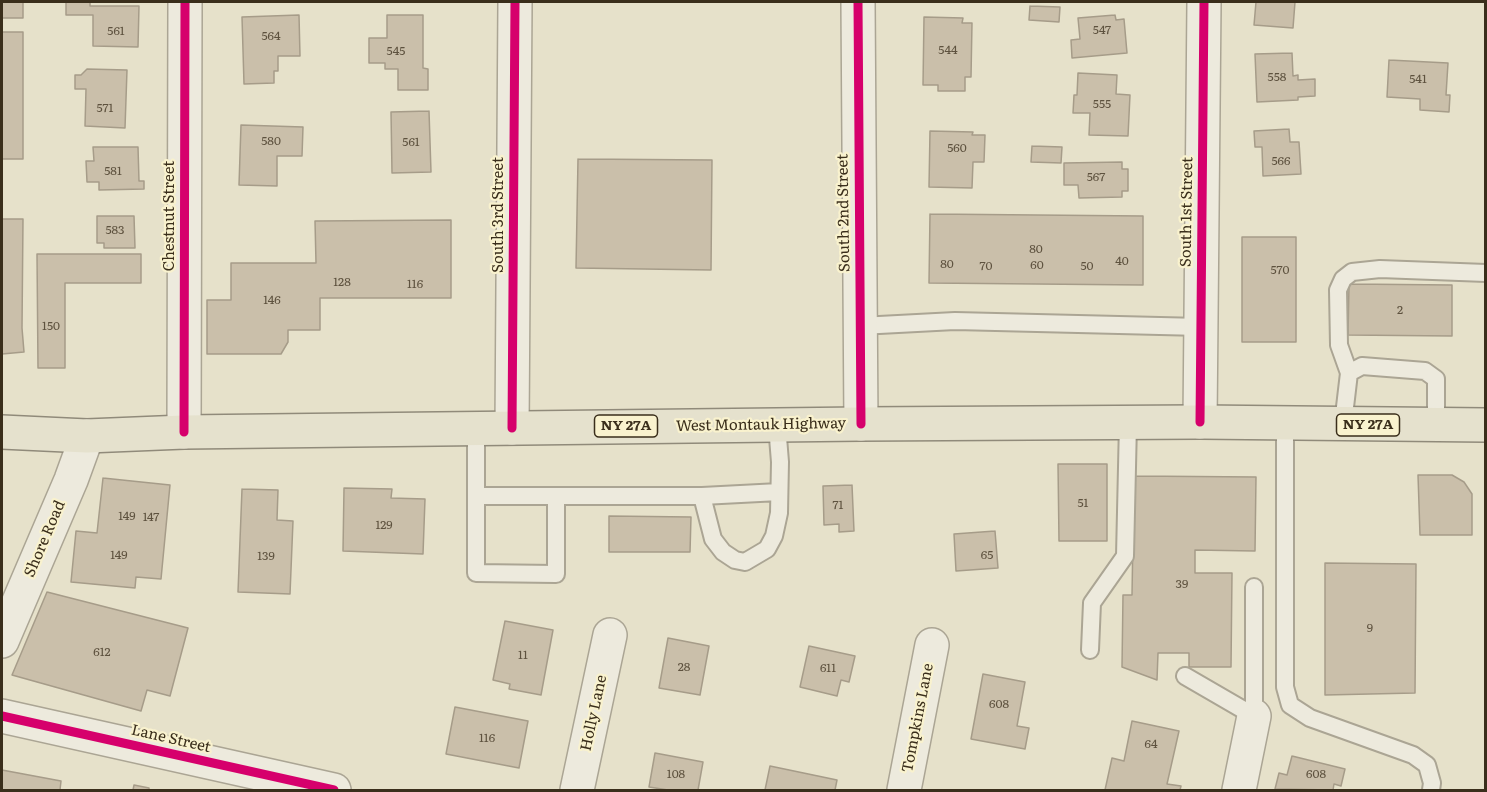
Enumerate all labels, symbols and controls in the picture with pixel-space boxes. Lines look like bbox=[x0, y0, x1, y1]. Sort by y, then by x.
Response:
house number: 547 bbox=[1093, 23, 1111, 37]
house number: 561 bbox=[107, 24, 125, 38]
house number: 564 bbox=[261, 29, 281, 43]
house number: 544 bbox=[938, 43, 958, 57]
house number: 545 bbox=[387, 44, 405, 58]
house number: 558 bbox=[1268, 70, 1286, 84]
house number: 541 bbox=[1409, 72, 1427, 86]
house number: 555 bbox=[1093, 97, 1111, 111]
house number: 571 bbox=[96, 101, 114, 115]
house number: 580 bbox=[261, 134, 281, 148]
house number: 561 bbox=[402, 135, 420, 149]
house number: 560 bbox=[947, 141, 967, 155]
street label: South 2nd Street bbox=[834, 154, 854, 272]
house number: 566 bbox=[1272, 154, 1290, 168]
street label: South 3rd Street bbox=[490, 157, 508, 273]
street label: South 1st Street bbox=[1177, 157, 1197, 267]
street label: Chestnut Street bbox=[161, 161, 179, 271]
house number: 581 bbox=[104, 164, 122, 178]
house number: 567 bbox=[1087, 170, 1105, 184]
house number: 583 bbox=[105, 223, 125, 237]
house number: 80 bbox=[1029, 242, 1043, 256]
house number: 40 bbox=[1115, 254, 1129, 268]
house number: 80 bbox=[940, 257, 954, 271]
house number: 60 bbox=[1030, 258, 1044, 272]
house number: 70 bbox=[979, 259, 993, 273]
house number: 50 bbox=[1080, 259, 1094, 273]
house number: 570 bbox=[1270, 263, 1290, 277]
house number: 128 bbox=[333, 275, 351, 289]
house number: 116 bbox=[407, 277, 423, 291]
house number: 146 bbox=[263, 293, 281, 307]
house number: 2 bbox=[1397, 303, 1403, 317]
house number: 150 bbox=[42, 319, 60, 333]
road number: NY 27A bbox=[1336, 414, 1400, 436]
road number: NY 27A bbox=[594, 415, 658, 437]
street label: West Montauk Highway bbox=[676, 415, 846, 435]
house number: 51 bbox=[1078, 496, 1088, 510]
street label: Shore Road bbox=[21, 498, 69, 580]
house number: 71 bbox=[833, 498, 843, 512]
house number: 149 bbox=[118, 509, 136, 523]
house number: 147 bbox=[143, 510, 159, 524]
house number: 129 bbox=[375, 518, 393, 532]
house number: 149 bbox=[110, 548, 128, 562]
house number: 65 bbox=[981, 548, 993, 562]
house number: 139 bbox=[257, 549, 275, 563]
house number: 39 bbox=[1176, 577, 1188, 591]
house number: 9 bbox=[1367, 621, 1373, 635]
house number: 612 bbox=[93, 645, 111, 659]
house number: 11 bbox=[518, 648, 528, 662]
house number: 28 bbox=[678, 660, 690, 674]
house number: 611 bbox=[820, 661, 836, 675]
street label: Tompkins Lane bbox=[899, 662, 937, 774]
street label: Holly Lane bbox=[577, 673, 611, 753]
house number: 608 bbox=[989, 697, 1009, 711]
street label: Lane Street bbox=[129, 721, 213, 757]
house number: 116 bbox=[479, 731, 495, 745]
house number: 64 bbox=[1144, 737, 1158, 751]
house number: 108 bbox=[667, 767, 685, 781]
house number: 608 bbox=[1306, 767, 1326, 781]

